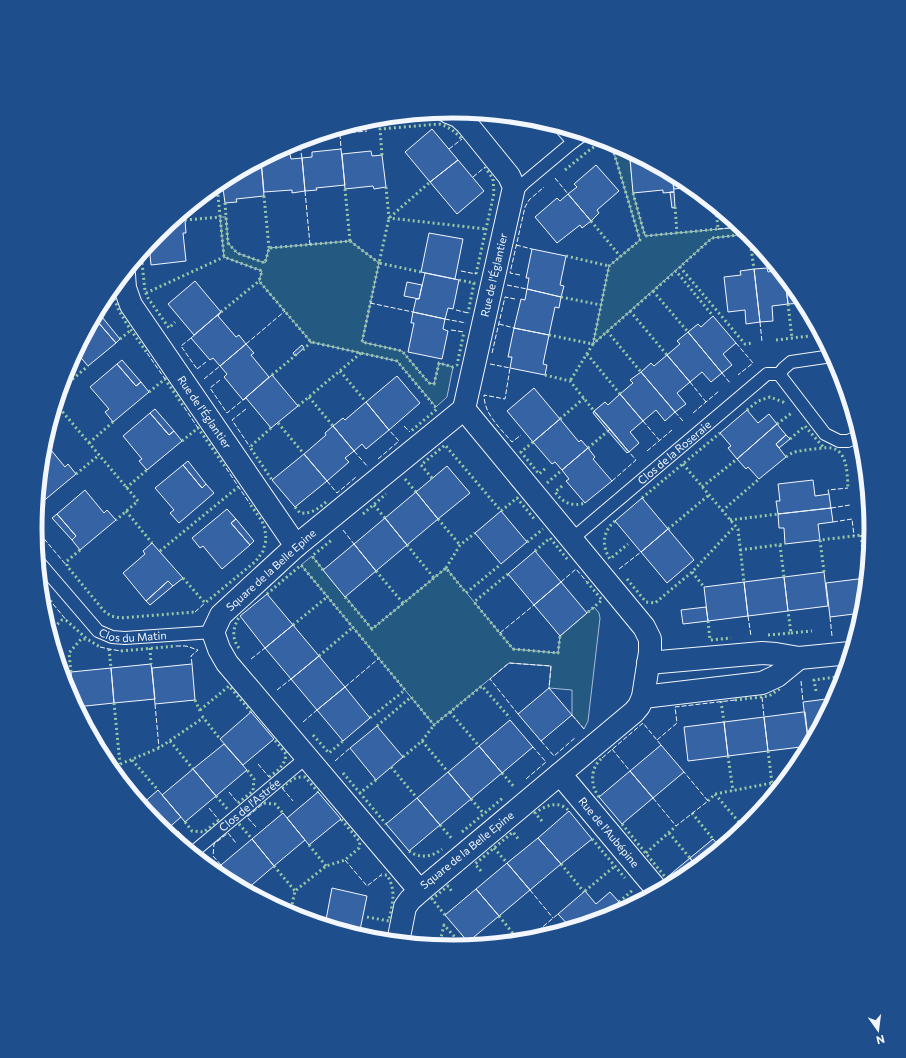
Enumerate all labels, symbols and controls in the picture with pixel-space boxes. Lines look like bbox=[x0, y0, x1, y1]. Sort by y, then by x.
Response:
street label: Rue de l'Églantier bbox=[477, 231, 510, 318]
street label: Rue de l'Églantier bbox=[175, 373, 235, 451]
street label: Clos de la Roseraie bbox=[635, 417, 713, 487]
street label: Square de la Belle Epine bbox=[223, 526, 318, 613]
street label: Clos du Matin bbox=[97, 625, 167, 644]
street label: Clos de l'Astrée bbox=[216, 775, 283, 834]
street label: Rue de l'Aubépine bbox=[576, 794, 642, 870]
street label: Square de la Belle Epine bbox=[417, 808, 516, 891]
north arrow bbox=[858, 1010, 898, 1050]
text: N bbox=[875, 1033, 886, 1047]

